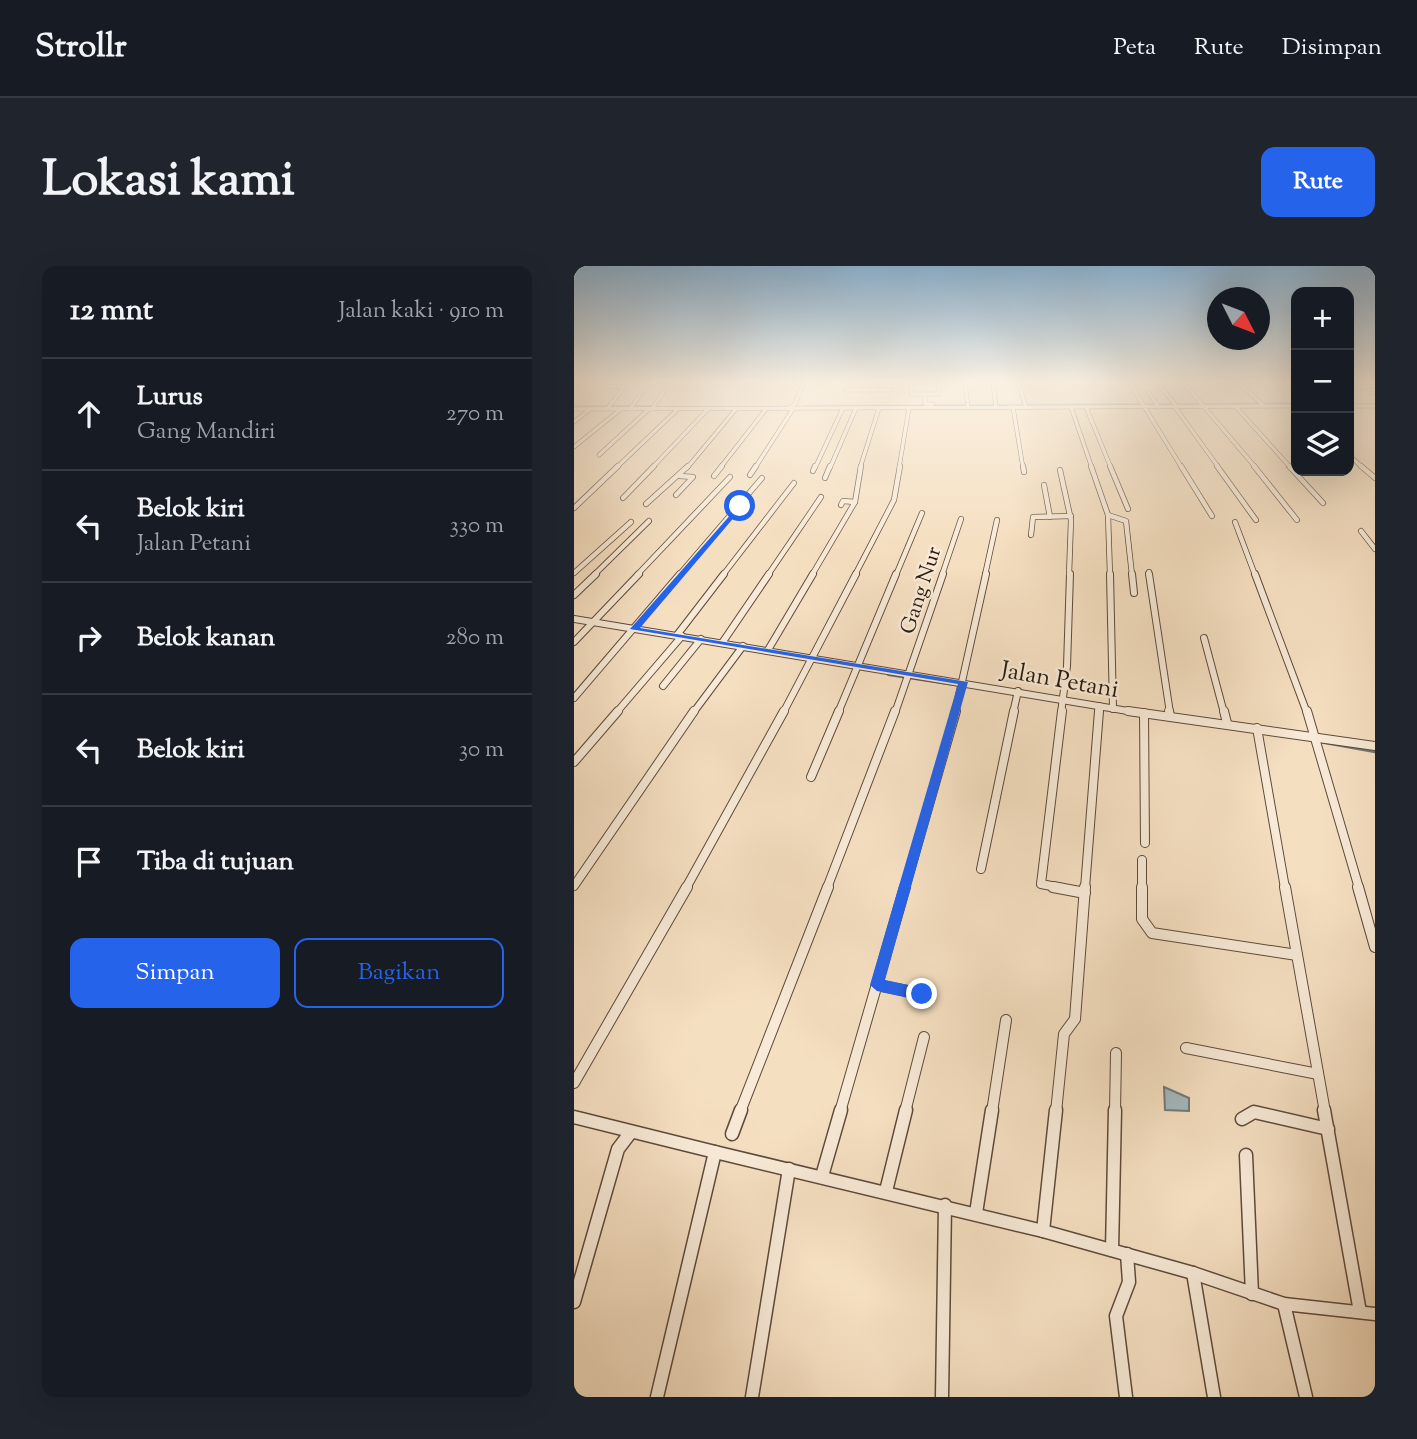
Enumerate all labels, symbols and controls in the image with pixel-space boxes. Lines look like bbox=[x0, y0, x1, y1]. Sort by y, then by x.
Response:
text: Strollr bbox=[35, 24, 127, 72]
text: Peta bbox=[1113, 31, 1156, 65]
text: Rute bbox=[1194, 31, 1244, 65]
text: Disimpan bbox=[1282, 31, 1382, 65]
text: Lokasi kami bbox=[42, 147, 295, 217]
button: Rute bbox=[1261, 147, 1375, 217]
north arrow bbox=[1207, 287, 1270, 350]
map controls bbox=[1291, 287, 1354, 476]
button: + bbox=[1291, 287, 1354, 350]
text: 12 mnt bbox=[70, 290, 153, 333]
text: Jalan kaki · 910 m bbox=[339, 295, 504, 328]
button: − bbox=[1291, 350, 1354, 413]
text: Lurus bbox=[137, 379, 203, 416]
icon: ahead bbox=[70, 395, 108, 433]
text: 270 m bbox=[446, 398, 504, 431]
button: layers bbox=[1291, 413, 1354, 476]
text: Gang Mandiri bbox=[137, 416, 276, 449]
route start bbox=[724, 490, 755, 521]
text: Belok kiri bbox=[137, 491, 245, 528]
icon: left bbox=[70, 507, 108, 545]
text: 330 m bbox=[450, 510, 504, 543]
text: Jalan Petani bbox=[137, 528, 251, 561]
street label: Gang Nur bbox=[894, 543, 950, 638]
icon: right bbox=[70, 619, 108, 657]
text: Belok kanan bbox=[137, 620, 275, 657]
text: 280 m bbox=[446, 622, 504, 655]
street label: Jalan Petani bbox=[996, 654, 1121, 708]
icon: left bbox=[70, 731, 108, 769]
text: Belok kiri bbox=[137, 732, 245, 769]
text: 30 m bbox=[459, 734, 504, 767]
icon: arrive bbox=[70, 843, 108, 881]
text: Tiba di tujuan bbox=[137, 844, 294, 881]
button: Simpan bbox=[70, 938, 280, 1008]
button: Bagikan bbox=[294, 938, 504, 1008]
route end bbox=[906, 978, 937, 1009]

